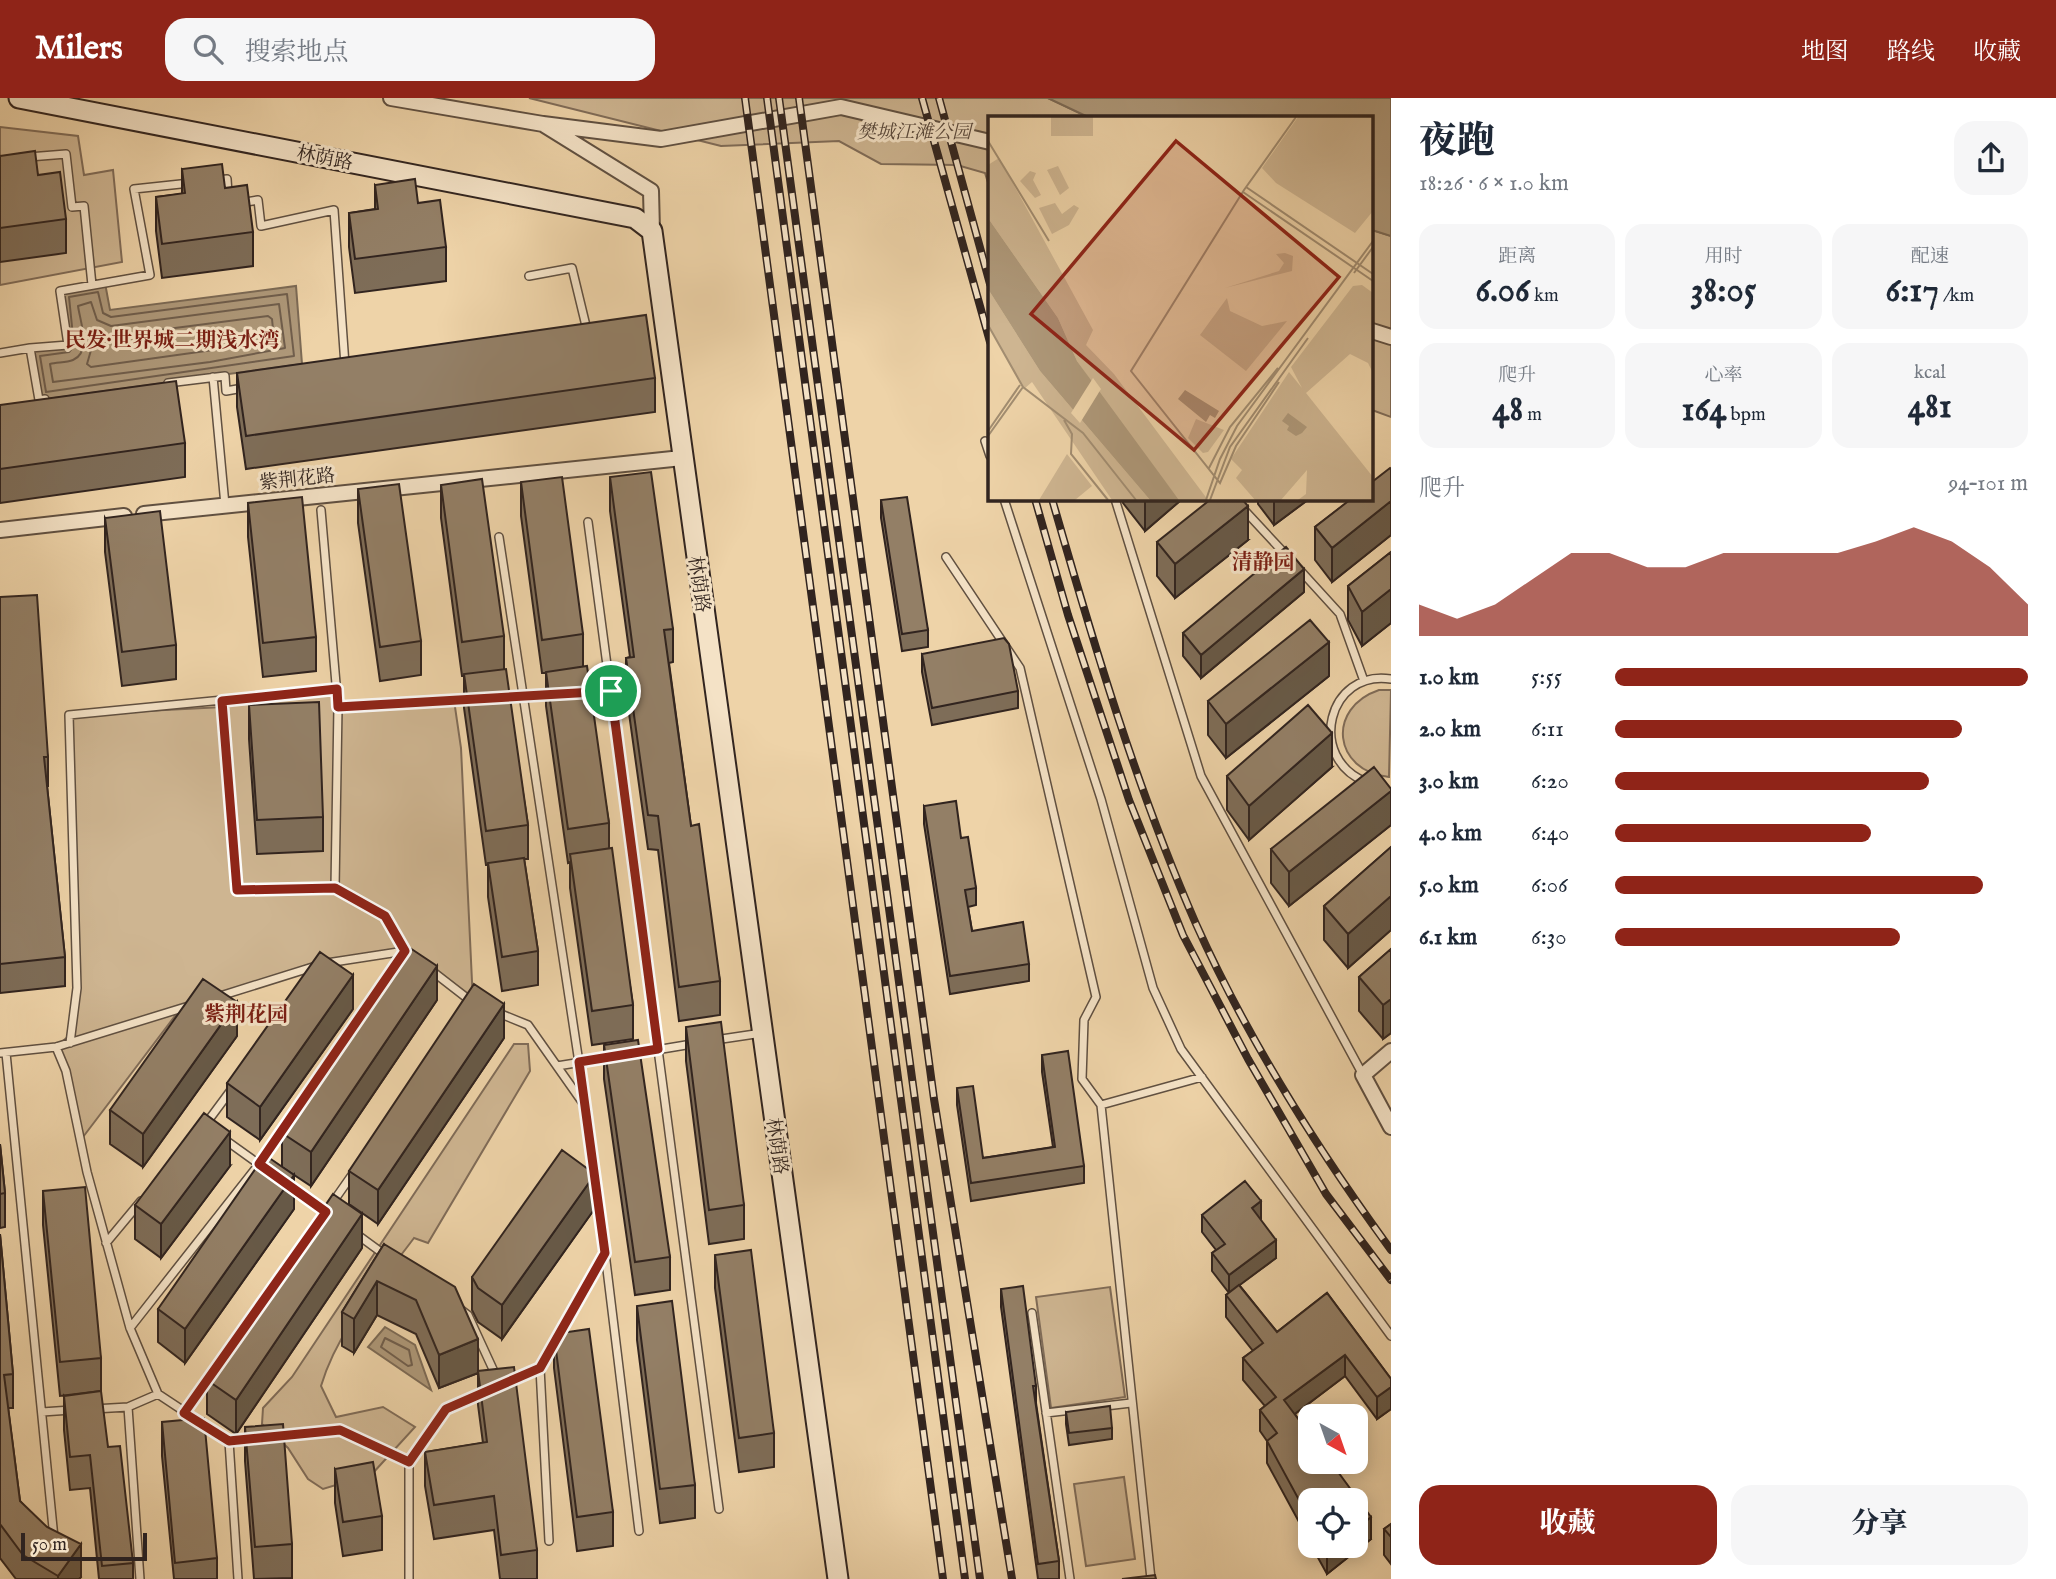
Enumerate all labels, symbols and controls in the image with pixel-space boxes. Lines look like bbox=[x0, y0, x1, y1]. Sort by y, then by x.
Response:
search box bbox=[165, 18, 655, 81]
text: Milers bbox=[35, 28, 123, 70]
icon: search bbox=[189, 30, 227, 68]
text: 搜索地点 bbox=[245, 36, 349, 69]
text: 地图 bbox=[1801, 37, 1849, 68]
text: 路线 bbox=[1887, 37, 1935, 68]
text: 收藏 bbox=[1973, 37, 2021, 68]
inset map bbox=[988, 116, 1374, 500]
text: 夜跑 bbox=[1419, 119, 1495, 167]
park label: 樊城江滩公园 bbox=[857, 121, 974, 145]
button: share bbox=[1954, 121, 2028, 195]
street label: 林荫路 bbox=[294, 142, 355, 176]
text: 18:26 · 6 × 1.0 km bbox=[1419, 169, 1569, 198]
text: 距离 bbox=[1498, 245, 1536, 269]
text: 用时 bbox=[1704, 245, 1743, 269]
text: 配速 bbox=[1911, 245, 1949, 269]
text: 6.06 bbox=[1476, 269, 1530, 314]
text: 38:05 bbox=[1691, 269, 1756, 314]
text: 6:17 bbox=[1885, 269, 1939, 314]
text: km bbox=[1530, 284, 1559, 308]
text: /km bbox=[1939, 284, 1974, 308]
district label: 民发·世界城二期浅水湾 bbox=[65, 328, 279, 355]
text: kcal bbox=[1914, 361, 1946, 385]
text: 爬升 bbox=[1498, 364, 1536, 388]
text: 心率 bbox=[1704, 364, 1743, 388]
text: 481 bbox=[1908, 385, 1952, 430]
text: 48 bbox=[1492, 388, 1523, 433]
text: 164 bbox=[1681, 388, 1726, 433]
text: m bbox=[1523, 403, 1542, 427]
text: bpm bbox=[1726, 403, 1766, 427]
street label: 紫荆花路 bbox=[258, 464, 336, 496]
text: 94–101 m bbox=[1948, 469, 2028, 498]
text: 爬升 bbox=[1419, 474, 1465, 503]
district label: 清静园 bbox=[1232, 550, 1295, 577]
street label: 林荫路 bbox=[682, 554, 714, 614]
pin bbox=[581, 661, 641, 721]
text: 1.0 km bbox=[1419, 663, 1479, 692]
text: 5:55 bbox=[1531, 663, 1562, 692]
icon: arrive bbox=[592, 672, 630, 710]
text: 2.0 km bbox=[1419, 715, 1481, 744]
text: 6:11 bbox=[1531, 715, 1564, 744]
text: 3.0 km bbox=[1419, 767, 1479, 796]
text: 6:20 bbox=[1531, 767, 1569, 796]
text: 4.0 km bbox=[1419, 819, 1482, 848]
text: 6:40 bbox=[1531, 819, 1569, 848]
text: 5.0 km bbox=[1419, 871, 1479, 900]
text: 6:06 bbox=[1531, 871, 1568, 900]
text: 6.1 km bbox=[1419, 923, 1477, 952]
text: 6:30 bbox=[1531, 923, 1567, 952]
district label: 紫荆花园 bbox=[204, 1002, 288, 1029]
street label: 林荫路 bbox=[760, 1116, 792, 1176]
north arrow bbox=[1298, 1404, 1368, 1474]
map controls bbox=[1298, 1404, 1368, 1558]
button: 收藏 bbox=[1419, 1485, 1717, 1565]
button: 分享 bbox=[1731, 1485, 2028, 1565]
button: locate bbox=[1298, 1488, 1368, 1558]
scale bar bbox=[21, 1530, 147, 1562]
text: 50 m bbox=[32, 1533, 67, 1557]

